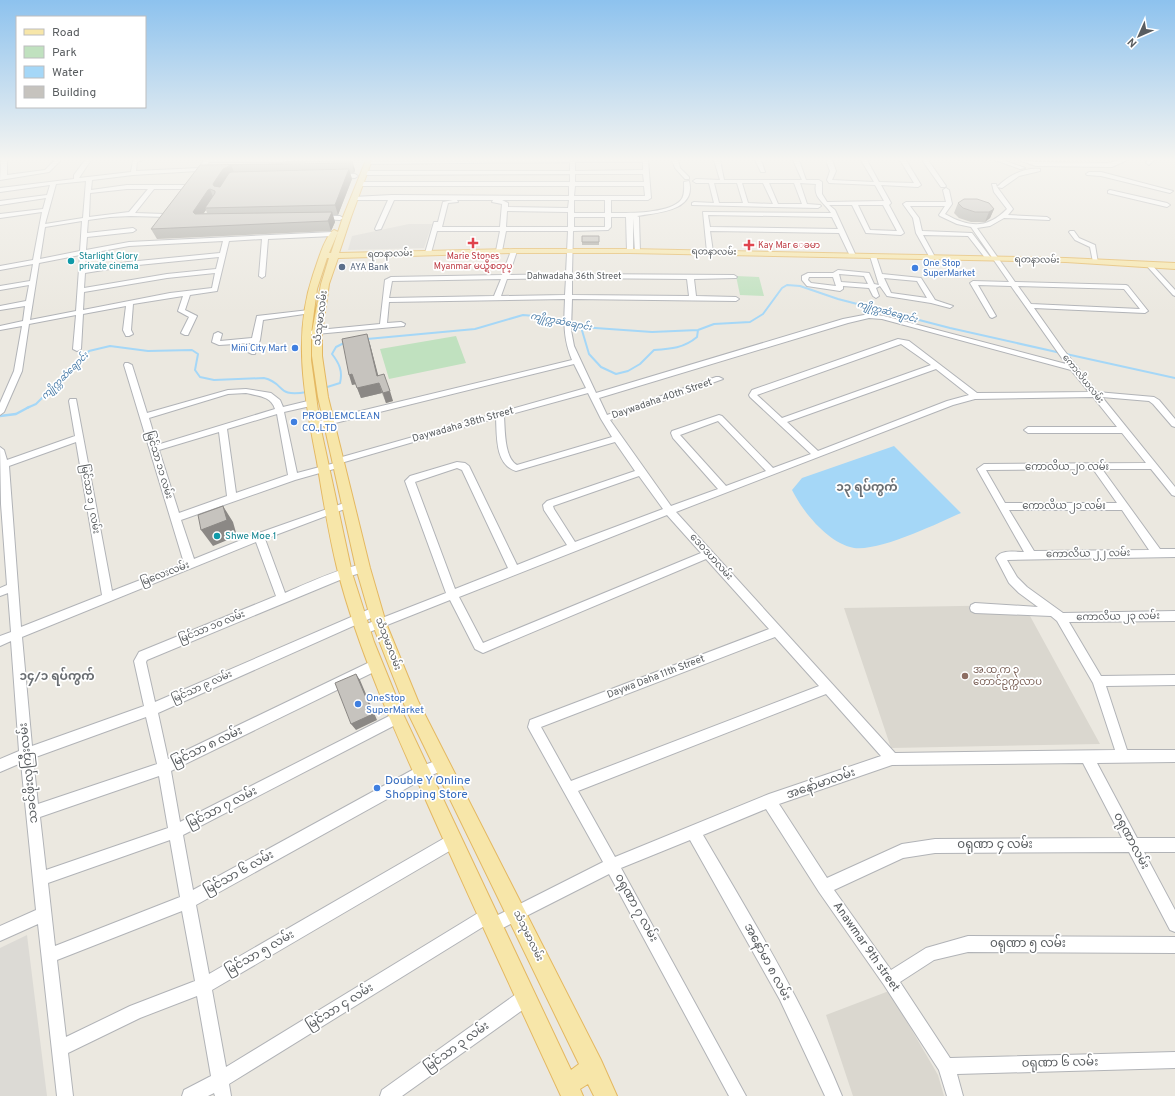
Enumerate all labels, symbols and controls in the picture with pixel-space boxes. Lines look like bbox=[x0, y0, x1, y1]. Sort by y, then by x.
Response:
legend bbox=[16, 16, 146, 108]
north arrow bbox=[1119, 16, 1159, 56]
text: Road bbox=[52, 25, 80, 41]
text: N bbox=[1125, 35, 1140, 50]
text: Park bbox=[52, 45, 77, 61]
text: Water bbox=[52, 65, 84, 81]
text: Building bbox=[52, 85, 96, 101]
marker: Marie Stopes Myanmar မယ္ရီစတုပ္ bbox=[467, 237, 479, 249]
marker: Kay Mar ေခမာ bbox=[743, 239, 755, 251]
place label: Kay Mar ေခမာ bbox=[758, 240, 820, 251]
street label: ရတနာလမ်း bbox=[691, 245, 737, 259]
street label: ရတနာလမ်း bbox=[367, 247, 413, 261]
place label: Starlight Glory private cinema bbox=[79, 251, 139, 272]
place label: Marie Stopes Myanmar မယ္ရီစတုပ္ bbox=[434, 251, 512, 273]
street label: ရတနာလမ်း bbox=[1014, 253, 1060, 267]
marker: Starlight Glory private cinema bbox=[66, 256, 76, 266]
place label: One Stop SuperMarket bbox=[923, 258, 975, 279]
marker: AYA Bank bbox=[337, 262, 347, 272]
place label: AYA Bank bbox=[350, 262, 389, 273]
marker: One Stop SuperMarket bbox=[910, 263, 920, 273]
street label: Dahwadaha 36th Street bbox=[527, 271, 621, 282]
street label: သံသုမာလမ်း bbox=[309, 289, 332, 346]
water label: ကျိုက္ကဆံချောင်း bbox=[855, 297, 920, 328]
water label: ကျိုက္ကဆံချောင်း bbox=[529, 309, 594, 335]
place label: Mini City Mart bbox=[231, 343, 287, 354]
marker: Mini City Mart bbox=[290, 343, 300, 353]
water label: ကျိုက္ကဆံချောင်း bbox=[38, 348, 93, 403]
street label: ကောလိယလမ်း bbox=[1060, 351, 1108, 406]
street label: Daywadaha 40th Street bbox=[610, 376, 714, 422]
street label: Daywadaha 38th Street bbox=[411, 404, 515, 446]
place label: PROBLEMCLEAN CO.,LTD bbox=[302, 410, 380, 435]
marker: PROBLEMCLEAN CO.,LTD bbox=[289, 417, 299, 427]
street label: မြင်သာ ၁၁ လမ်း bbox=[142, 429, 177, 501]
street label: ကောလိယ ၂၀ လမ်း bbox=[1025, 459, 1109, 475]
street label: မြင်သာ ၁၂ လမ်း bbox=[76, 463, 104, 535]
district label: ၁၃ ရပ်ကွက် bbox=[836, 477, 898, 497]
street label: ကောလိယ ၂၁ လမ်း bbox=[1022, 498, 1106, 514]
place label: Shwe Moe 1 bbox=[225, 530, 277, 543]
street label: ဒေဝဒဟလမ်း bbox=[687, 530, 737, 583]
marker: Shwe Moe 1 bbox=[212, 531, 222, 541]
street label: ကောလိယ ၂၂ လမ်း bbox=[1046, 545, 1130, 562]
street label: မြလေးလမ်း bbox=[138, 557, 192, 590]
street label: မြင်သာ ၁၀ လမ်း bbox=[176, 606, 247, 647]
street label: ကောလိယ ၂၃ လမ်း bbox=[1076, 608, 1160, 625]
street label: သံသုမာလမ်း bbox=[371, 615, 406, 673]
street label: Daywa Daha 11th Street bbox=[605, 652, 707, 702]
place label: အ.ထ.က ၃ တောင်ဥက္ကလာပ bbox=[973, 664, 1042, 690]
district label: ၁၄/၁ ရပ်ကွက် bbox=[19, 666, 95, 686]
street label: မြင်သာ ၉ လမ်း bbox=[169, 666, 235, 707]
marker: အ.ထ.က ၃ တောင်ဥက္ကလာပ bbox=[960, 671, 970, 681]
place label: OneStop SuperMarket bbox=[366, 692, 424, 717]
marker: OneStop SuperMarket bbox=[353, 699, 363, 709]
street label: မြင်သာ ၈ လမ်း bbox=[168, 721, 245, 772]
street label: သခင်ဖိုးလှကြီးလမ်း bbox=[14, 722, 43, 824]
street label: အနော်မာလမ်း bbox=[784, 763, 858, 804]
place label: Double Y Online Shopping Store bbox=[385, 773, 470, 803]
street label: မြင်သာ ၇ လမ်း bbox=[183, 782, 260, 833]
marker: Double Y Online Shopping Store bbox=[372, 783, 382, 793]
street label: ၀ရုဏာလမ်း bbox=[1108, 809, 1154, 873]
street label: ၀ရုဏာ ၄ လမ်း bbox=[957, 835, 1033, 854]
street label: မြင်သာ ၆ လမ်း bbox=[200, 845, 277, 900]
street label: ၀ရုဏာ ၇ လမ်း bbox=[610, 870, 663, 945]
street label: Anawmar 9th street bbox=[829, 899, 903, 995]
street label: သံသုမာလမ်း bbox=[509, 907, 548, 964]
street label: အနော်မာ ၈ လမ်း bbox=[739, 920, 796, 1004]
street label: မြင်သာ ၅ လမ်း bbox=[222, 925, 298, 980]
street label: ၀ရုဏာ ၅ လမ်း bbox=[990, 934, 1066, 953]
street label: မြင်သာ ၄ လမ်း bbox=[302, 978, 377, 1035]
street label: မြင်သာ ၃ လမ်း bbox=[420, 1016, 493, 1077]
street label: ၀ရုဏာ ၆ လမ်း bbox=[1022, 1052, 1098, 1073]

